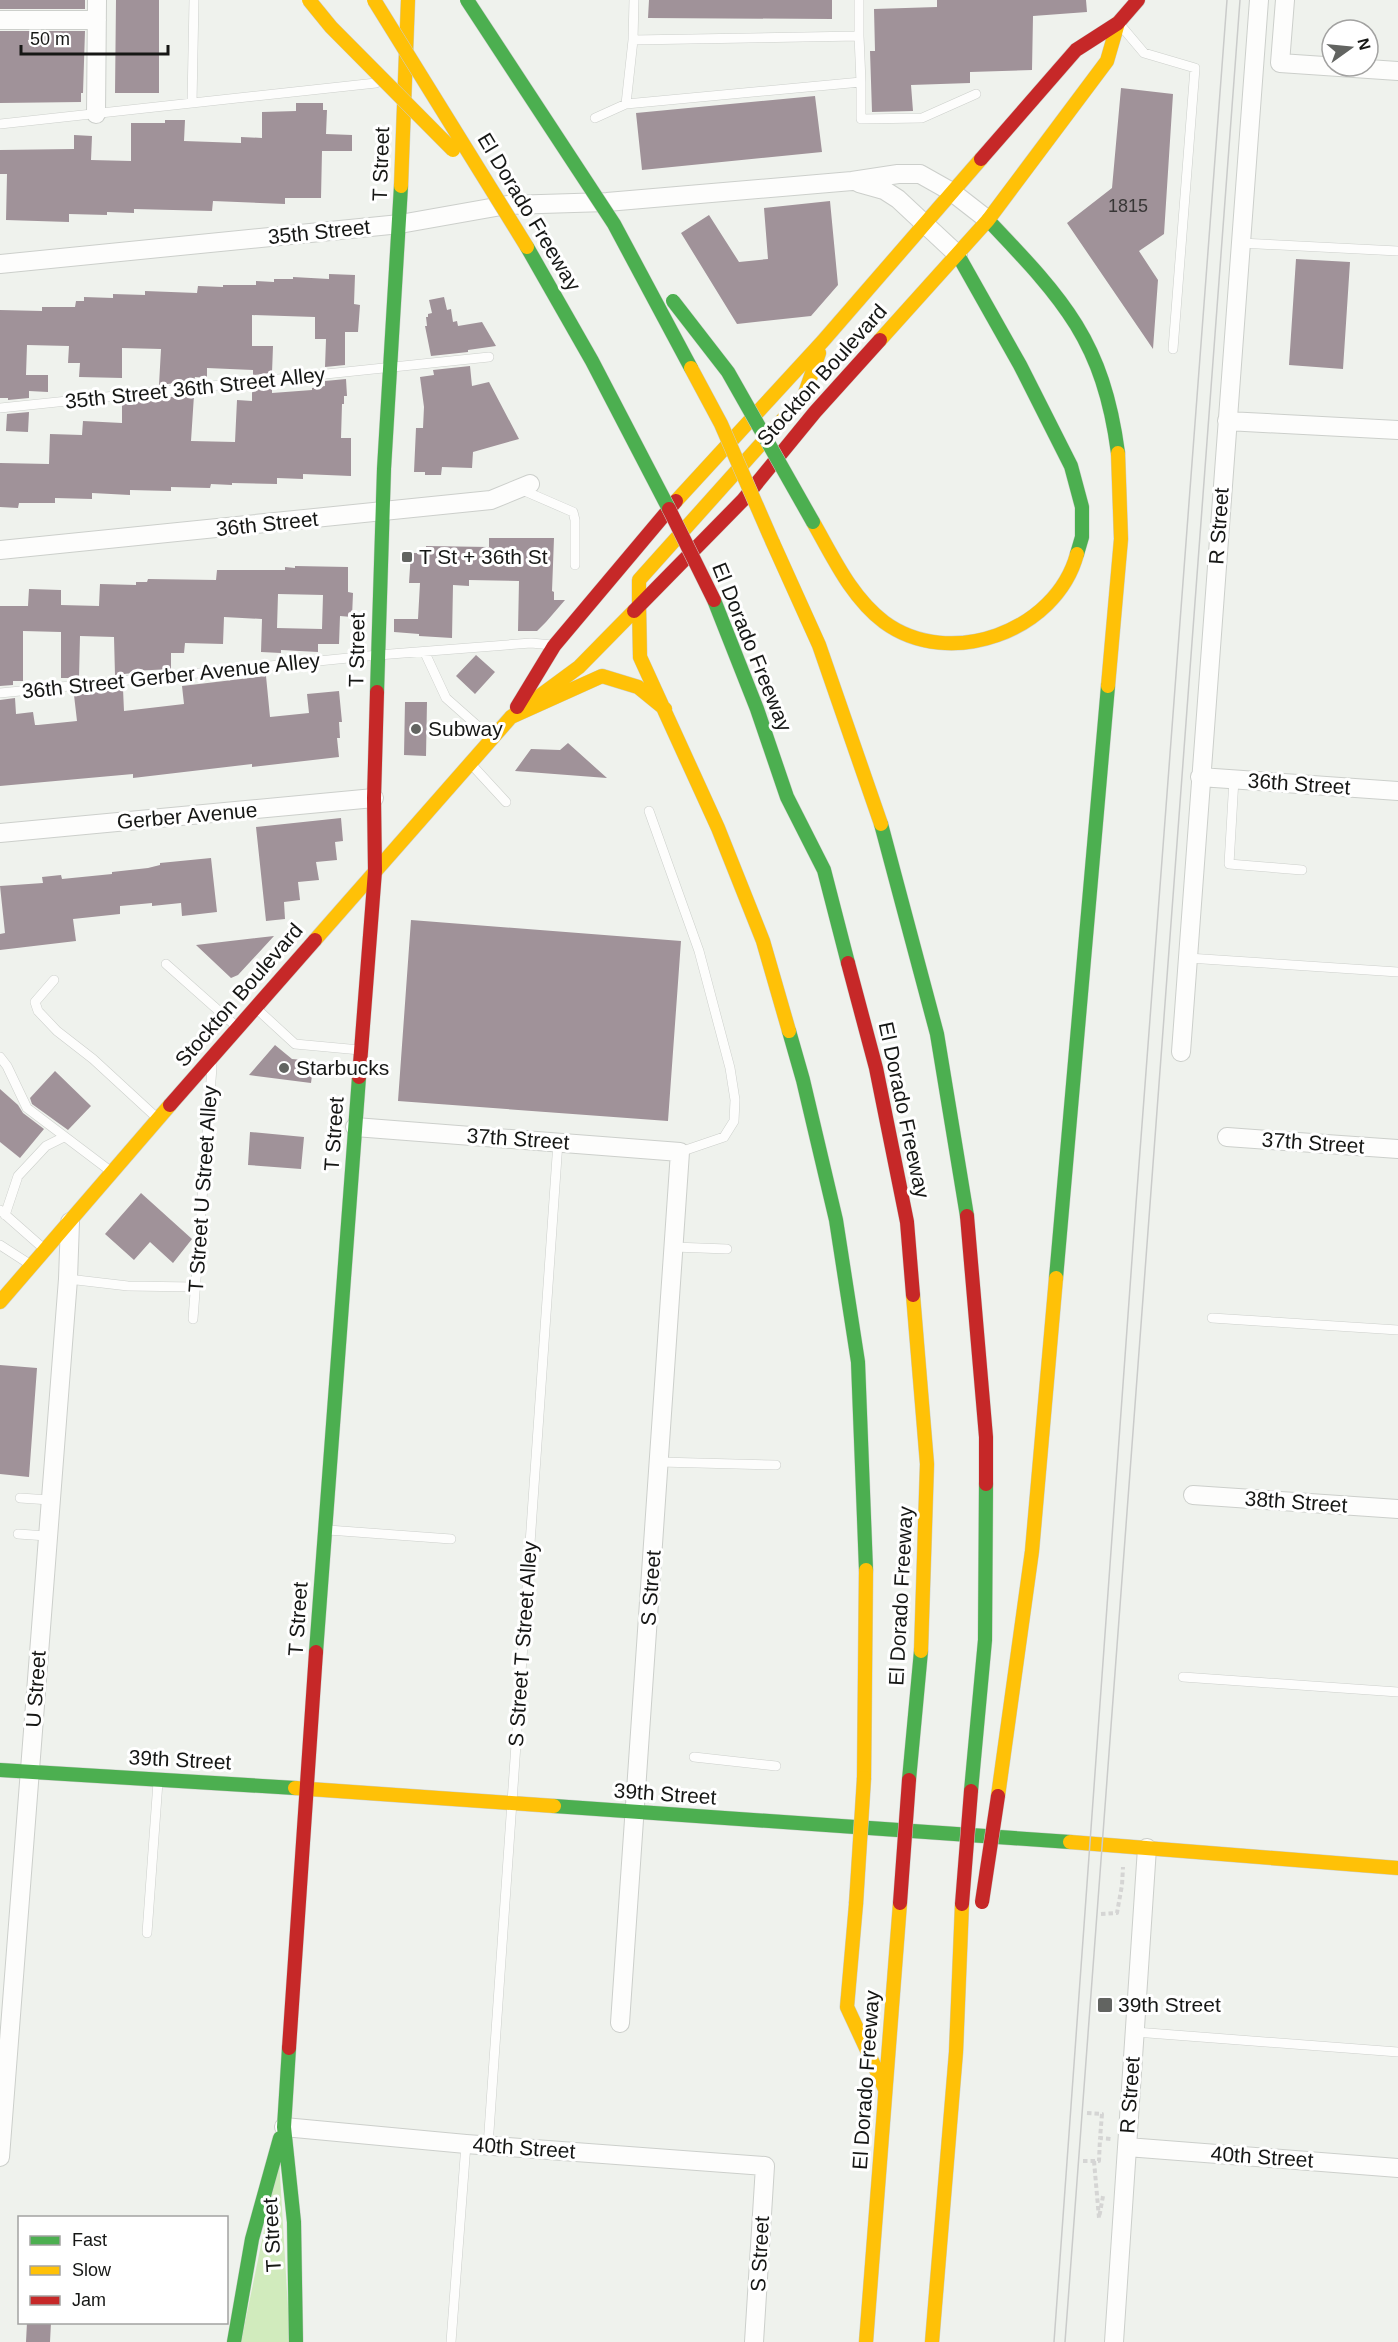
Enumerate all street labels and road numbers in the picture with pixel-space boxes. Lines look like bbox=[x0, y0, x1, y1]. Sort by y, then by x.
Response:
street label: T Street bbox=[368, 126, 393, 202]
street label: El Dorado Freeway bbox=[473, 129, 586, 295]
street label: 35th Street bbox=[267, 215, 371, 248]
street label: Stockton Boulevard bbox=[752, 299, 891, 450]
street label: 35th Street 36th Street Alley bbox=[64, 362, 327, 413]
street label: R Street bbox=[1204, 487, 1233, 565]
street label: 36th Street bbox=[215, 507, 319, 540]
street label: El Dorado Freeway bbox=[708, 559, 797, 735]
street label: T Street bbox=[344, 612, 369, 687]
street label: 36th Street Gerber Avenue Alley bbox=[21, 648, 322, 703]
street label: 36th Street bbox=[1247, 768, 1351, 799]
street label: Gerber Avenue bbox=[116, 798, 258, 833]
street label: Stockton Boulevard bbox=[170, 918, 307, 1071]
street label: El Dorado Freeway bbox=[875, 1020, 935, 1201]
street label: T Street U Street Alley bbox=[184, 1084, 221, 1293]
street label: T Street bbox=[319, 1096, 348, 1172]
street label: 37th Street bbox=[466, 1123, 570, 1154]
street label: 37th Street bbox=[1261, 1127, 1365, 1158]
street label: 38th Street bbox=[1244, 1486, 1348, 1517]
street label: El Dorado Freeway bbox=[884, 1505, 917, 1686]
street label: S Street T Street Alley bbox=[504, 1540, 541, 1747]
street label: S Street bbox=[636, 1549, 665, 1627]
street label: T Street bbox=[283, 1581, 312, 1657]
street label: U Street bbox=[21, 1650, 50, 1728]
street label: 39th Street bbox=[128, 1745, 232, 1774]
street label: 39th Street bbox=[613, 1778, 717, 1809]
street label: El Dorado Freeway bbox=[848, 1989, 883, 2170]
street label: R Street bbox=[1115, 2056, 1144, 2134]
street label: 40th Street bbox=[472, 2132, 576, 2163]
street label: 40th Street bbox=[1210, 2141, 1314, 2172]
street label: T Street bbox=[258, 2197, 285, 2273]
street label: S Street bbox=[746, 2215, 773, 2292]

